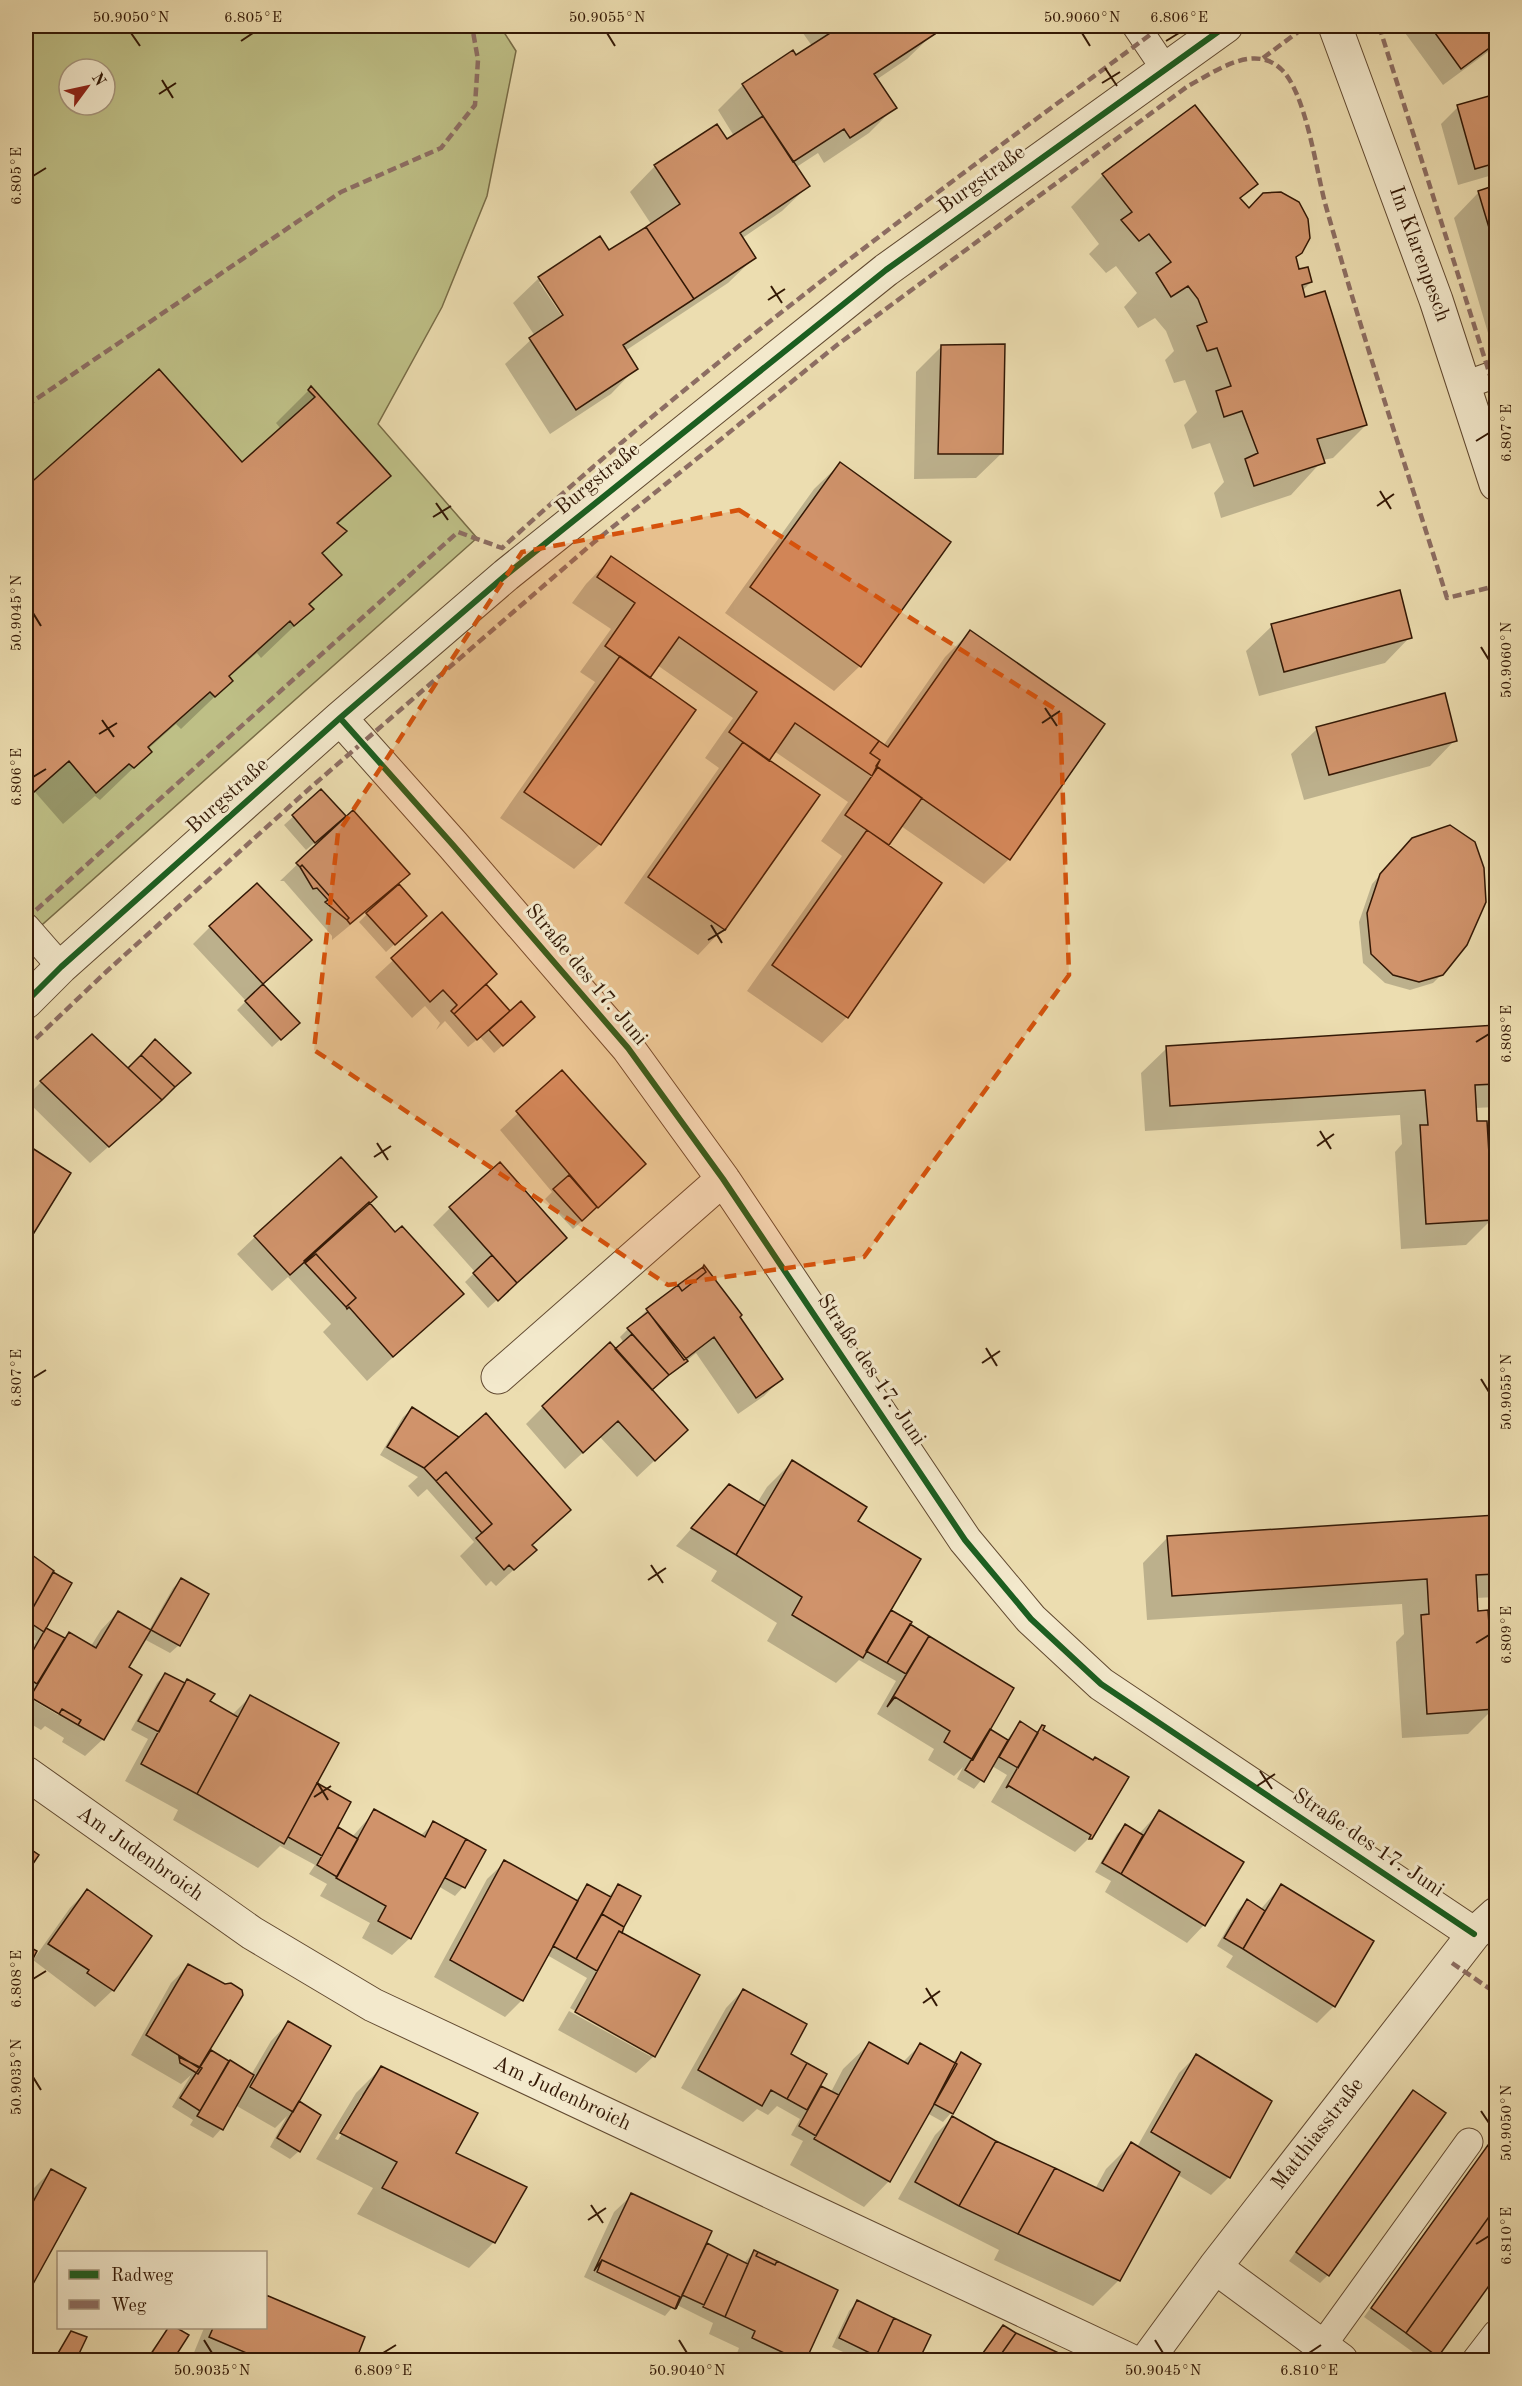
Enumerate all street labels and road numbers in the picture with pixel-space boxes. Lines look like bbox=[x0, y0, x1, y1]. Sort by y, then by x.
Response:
street label: Burgstraße bbox=[935, 142, 1029, 218]
street label: Im Klarenpesch bbox=[1385, 183, 1453, 325]
street label: Burgstraße bbox=[552, 439, 644, 519]
street label: Burgstraße bbox=[183, 754, 273, 838]
street label: Straße des 17. Juni bbox=[521, 900, 651, 1050]
street label: Straße des 17. Juni bbox=[813, 1291, 929, 1449]
street label: Straße des 17. Juni bbox=[1289, 1785, 1447, 1901]
street label: Am Judenbroich bbox=[73, 1803, 207, 1905]
street label: Am Judenbroich bbox=[490, 2053, 634, 2135]
street label: Matthiasstraße bbox=[1268, 2074, 1368, 2194]

